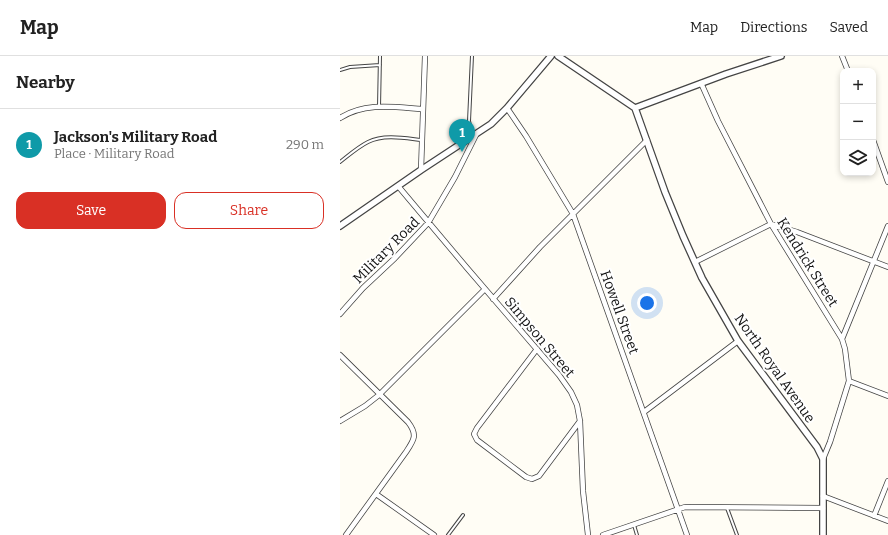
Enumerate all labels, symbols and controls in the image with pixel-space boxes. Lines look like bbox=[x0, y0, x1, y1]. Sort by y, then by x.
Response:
text: Map bbox=[20, 16, 59, 39]
text: Map bbox=[690, 19, 718, 36]
text: Directions bbox=[740, 19, 808, 36]
text: Saved bbox=[830, 19, 868, 36]
map controls bbox=[840, 68, 876, 176]
button: + bbox=[840, 68, 876, 104]
text: Nearby bbox=[16, 72, 75, 93]
button: − bbox=[840, 104, 876, 140]
pin: 1 bbox=[449, 119, 475, 152]
text: Jackson's Military Road bbox=[54, 128, 217, 146]
text: 1 bbox=[26, 137, 32, 152]
text: 290 m bbox=[286, 137, 324, 152]
button: layers bbox=[840, 140, 876, 176]
text: Place · Military Road bbox=[54, 146, 174, 161]
button: Save bbox=[16, 192, 166, 229]
button: Share bbox=[174, 192, 324, 229]
street label: Military Road bbox=[350, 214, 423, 287]
street label: Kendrick Street bbox=[773, 215, 842, 310]
street label: Howell Street bbox=[597, 268, 643, 356]
your location bbox=[637, 293, 657, 313]
street label: Simpson Street bbox=[501, 294, 578, 381]
street label: North Royal Avenue bbox=[731, 311, 819, 426]

